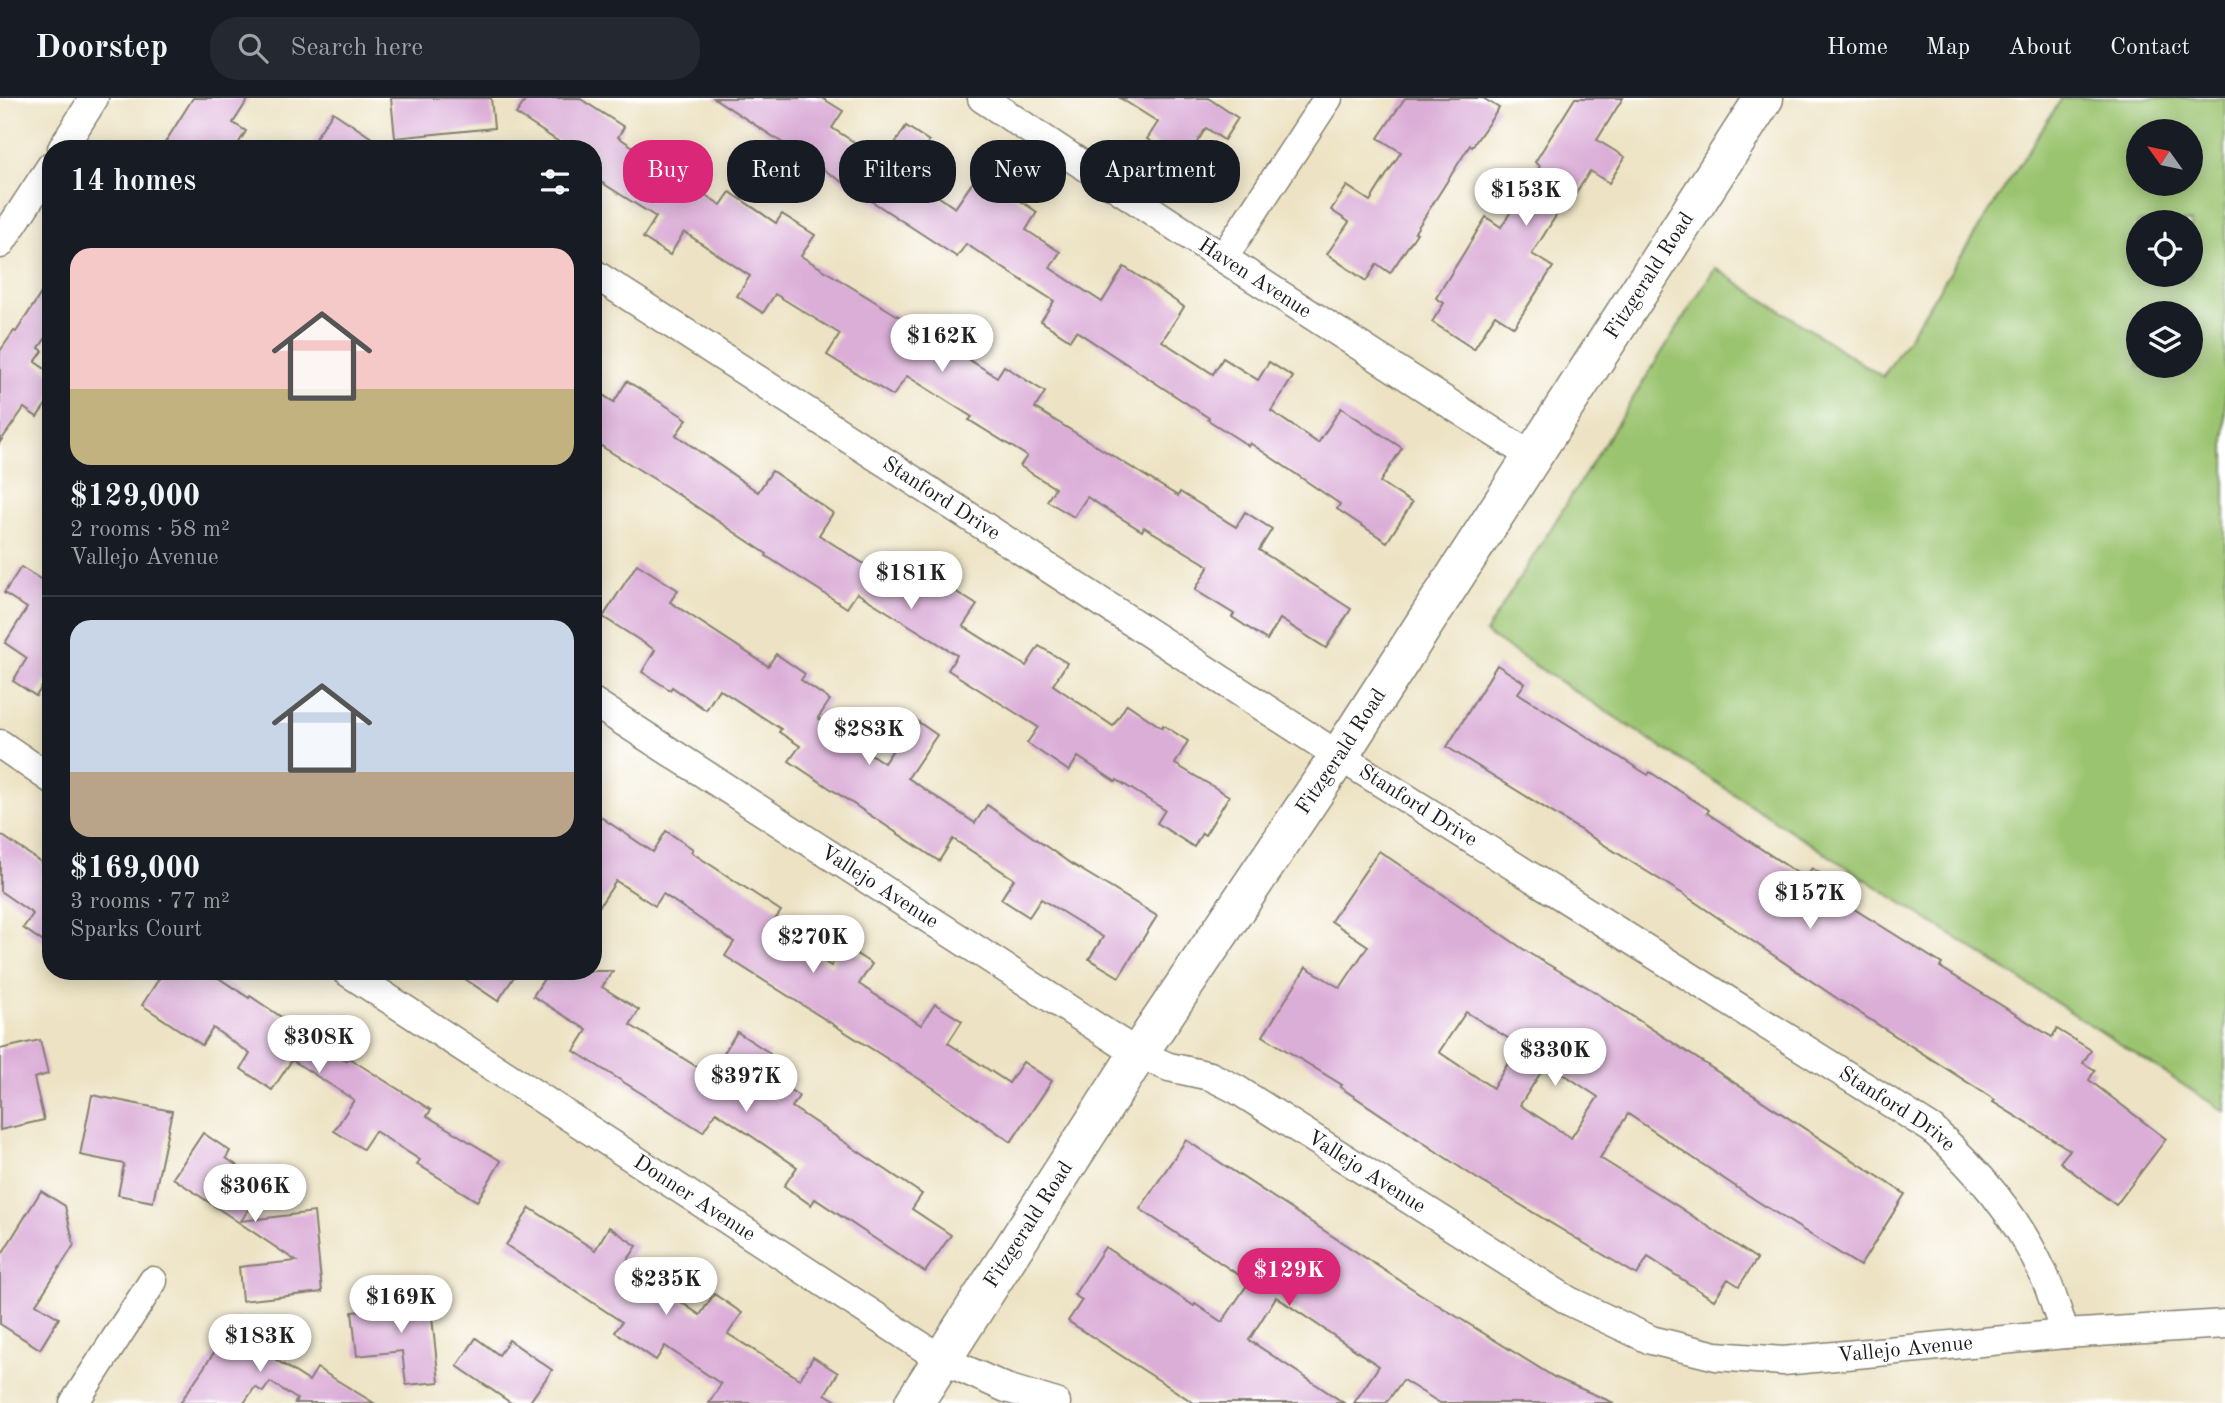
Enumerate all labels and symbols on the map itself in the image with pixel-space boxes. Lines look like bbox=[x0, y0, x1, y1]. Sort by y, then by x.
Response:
north arrow bbox=[2126, 119, 2203, 196]
pin: $153K bbox=[1477, 169, 1575, 228]
street label: Fitzgerald Road bbox=[1601, 209, 1698, 343]
street label: Haven Avenue bbox=[1194, 234, 1315, 322]
pin: $162K bbox=[893, 314, 991, 374]
street label: Stanford Drive bbox=[879, 453, 1004, 544]
pin: $181K bbox=[862, 552, 960, 611]
street label: Fitzgerald Road bbox=[1292, 685, 1390, 818]
pin: $283K bbox=[820, 708, 918, 767]
street label: Stanford Drive bbox=[1355, 761, 1481, 851]
street label: Vallejo Avenue bbox=[817, 841, 942, 933]
pin: $157K bbox=[1761, 872, 1859, 931]
pin: $270K bbox=[764, 916, 862, 975]
pin: $308K bbox=[270, 1016, 368, 1075]
pin: $330K bbox=[1506, 1028, 1604, 1088]
pin: $397K bbox=[697, 1054, 795, 1114]
street label: Stanford Drive bbox=[1835, 1063, 1959, 1155]
street label: Vallejo Avenue bbox=[1303, 1127, 1429, 1217]
street label: Donner Avenue bbox=[630, 1151, 759, 1245]
street label: Fitzgerald Road bbox=[980, 1158, 1077, 1292]
pin: $306K bbox=[206, 1164, 304, 1224]
pin: $129K bbox=[1240, 1248, 1338, 1308]
pin: $235K bbox=[617, 1258, 715, 1317]
pin: $169K bbox=[352, 1276, 450, 1335]
pin: $183K bbox=[211, 1314, 309, 1374]
street label: Vallejo Avenue bbox=[1837, 1332, 1974, 1366]

